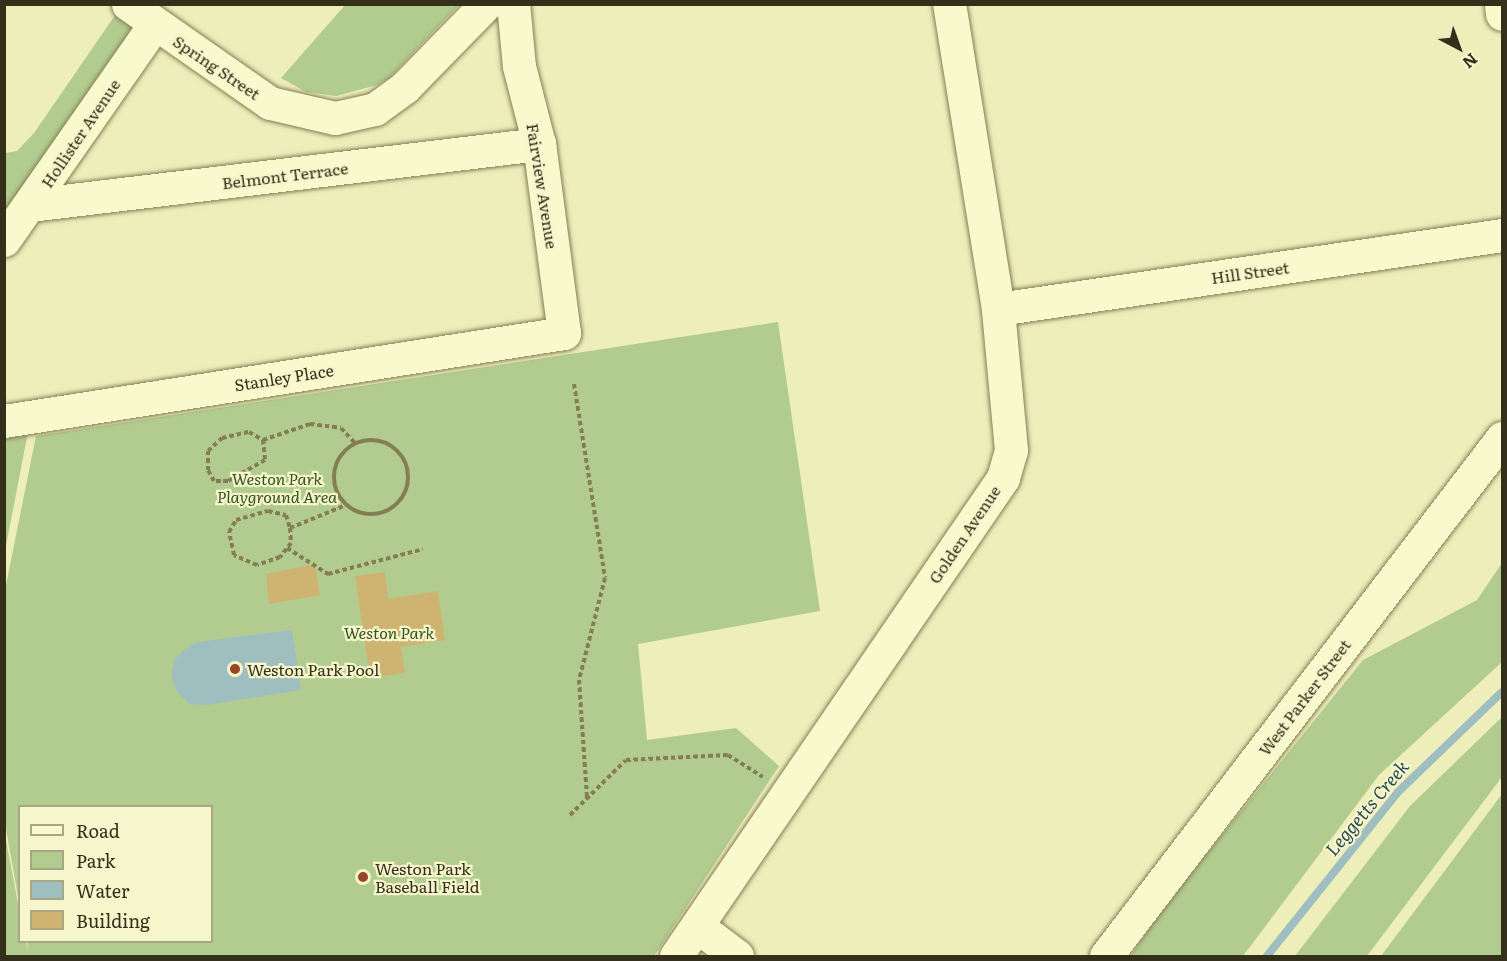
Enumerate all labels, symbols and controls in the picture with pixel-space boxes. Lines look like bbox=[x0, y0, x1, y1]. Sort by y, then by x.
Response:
north arrow bbox=[1429, 18, 1489, 78]
street label: Spring Street bbox=[170, 31, 264, 103]
text: N bbox=[1458, 48, 1484, 75]
street label: Hollister Avenue bbox=[37, 75, 123, 191]
street label: Fairview Avenue bbox=[524, 122, 562, 250]
street label: Belmont Terrace bbox=[221, 158, 349, 192]
street label: Hill Street bbox=[1210, 257, 1290, 287]
street label: Stanley Place bbox=[233, 360, 335, 394]
park label: Weston Park Playground Area bbox=[217, 468, 337, 506]
street label: Golden Avenue bbox=[924, 481, 1004, 587]
park label: Weston Park bbox=[344, 622, 434, 642]
street label: West Parker Street bbox=[1254, 635, 1354, 759]
place label: Weston Park Pool bbox=[247, 659, 379, 679]
marker: Weston Park Pool bbox=[228, 662, 242, 676]
water label: Leggetts Creek bbox=[1321, 756, 1413, 860]
legend bbox=[18, 805, 213, 943]
text: Road bbox=[76, 817, 120, 844]
text: Park bbox=[76, 847, 115, 874]
place label: Weston Park Baseball Field bbox=[375, 858, 479, 896]
marker: Weston Park Baseball Field bbox=[356, 870, 370, 884]
text: Water bbox=[76, 877, 129, 904]
text: Building bbox=[76, 907, 150, 934]

